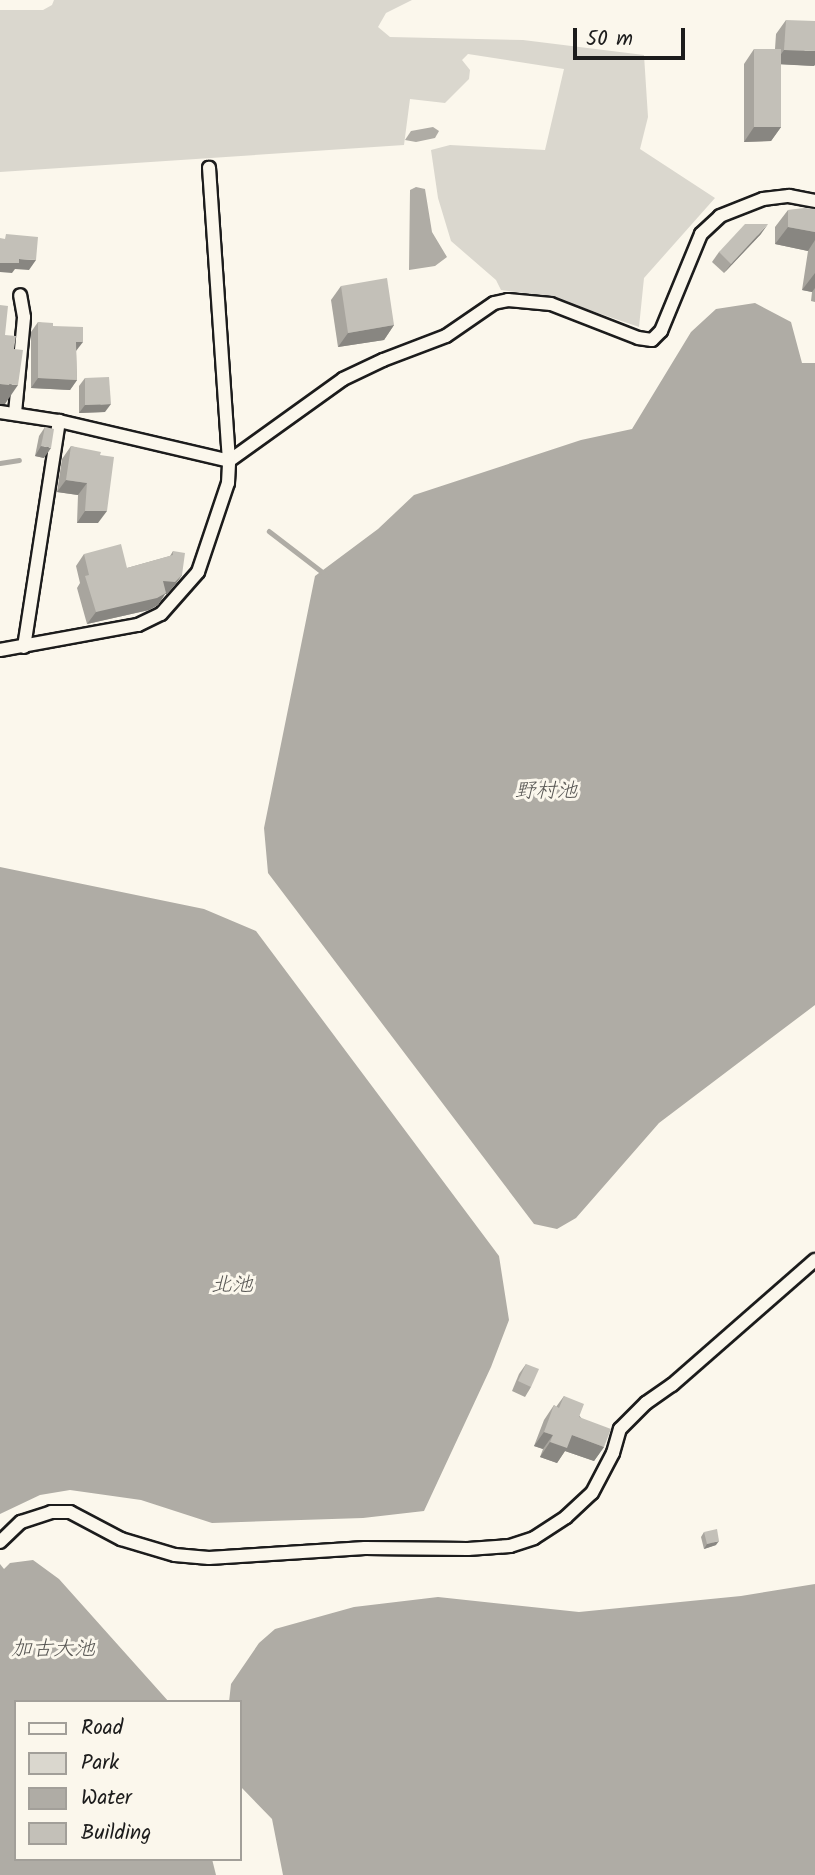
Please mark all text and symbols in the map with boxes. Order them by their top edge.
scale bar [577,14,689,58]
text: 50 m [586,23,633,56]
water label: 野村池 [515,779,577,805]
water label: 北池 [211,1273,253,1299]
water label: 加古大池 [11,1637,95,1663]
legend [14,1700,242,1861]
text: Road [81,1712,123,1745]
text: Park [81,1747,119,1780]
text: Water [81,1782,132,1815]
text: Building [81,1817,151,1850]

